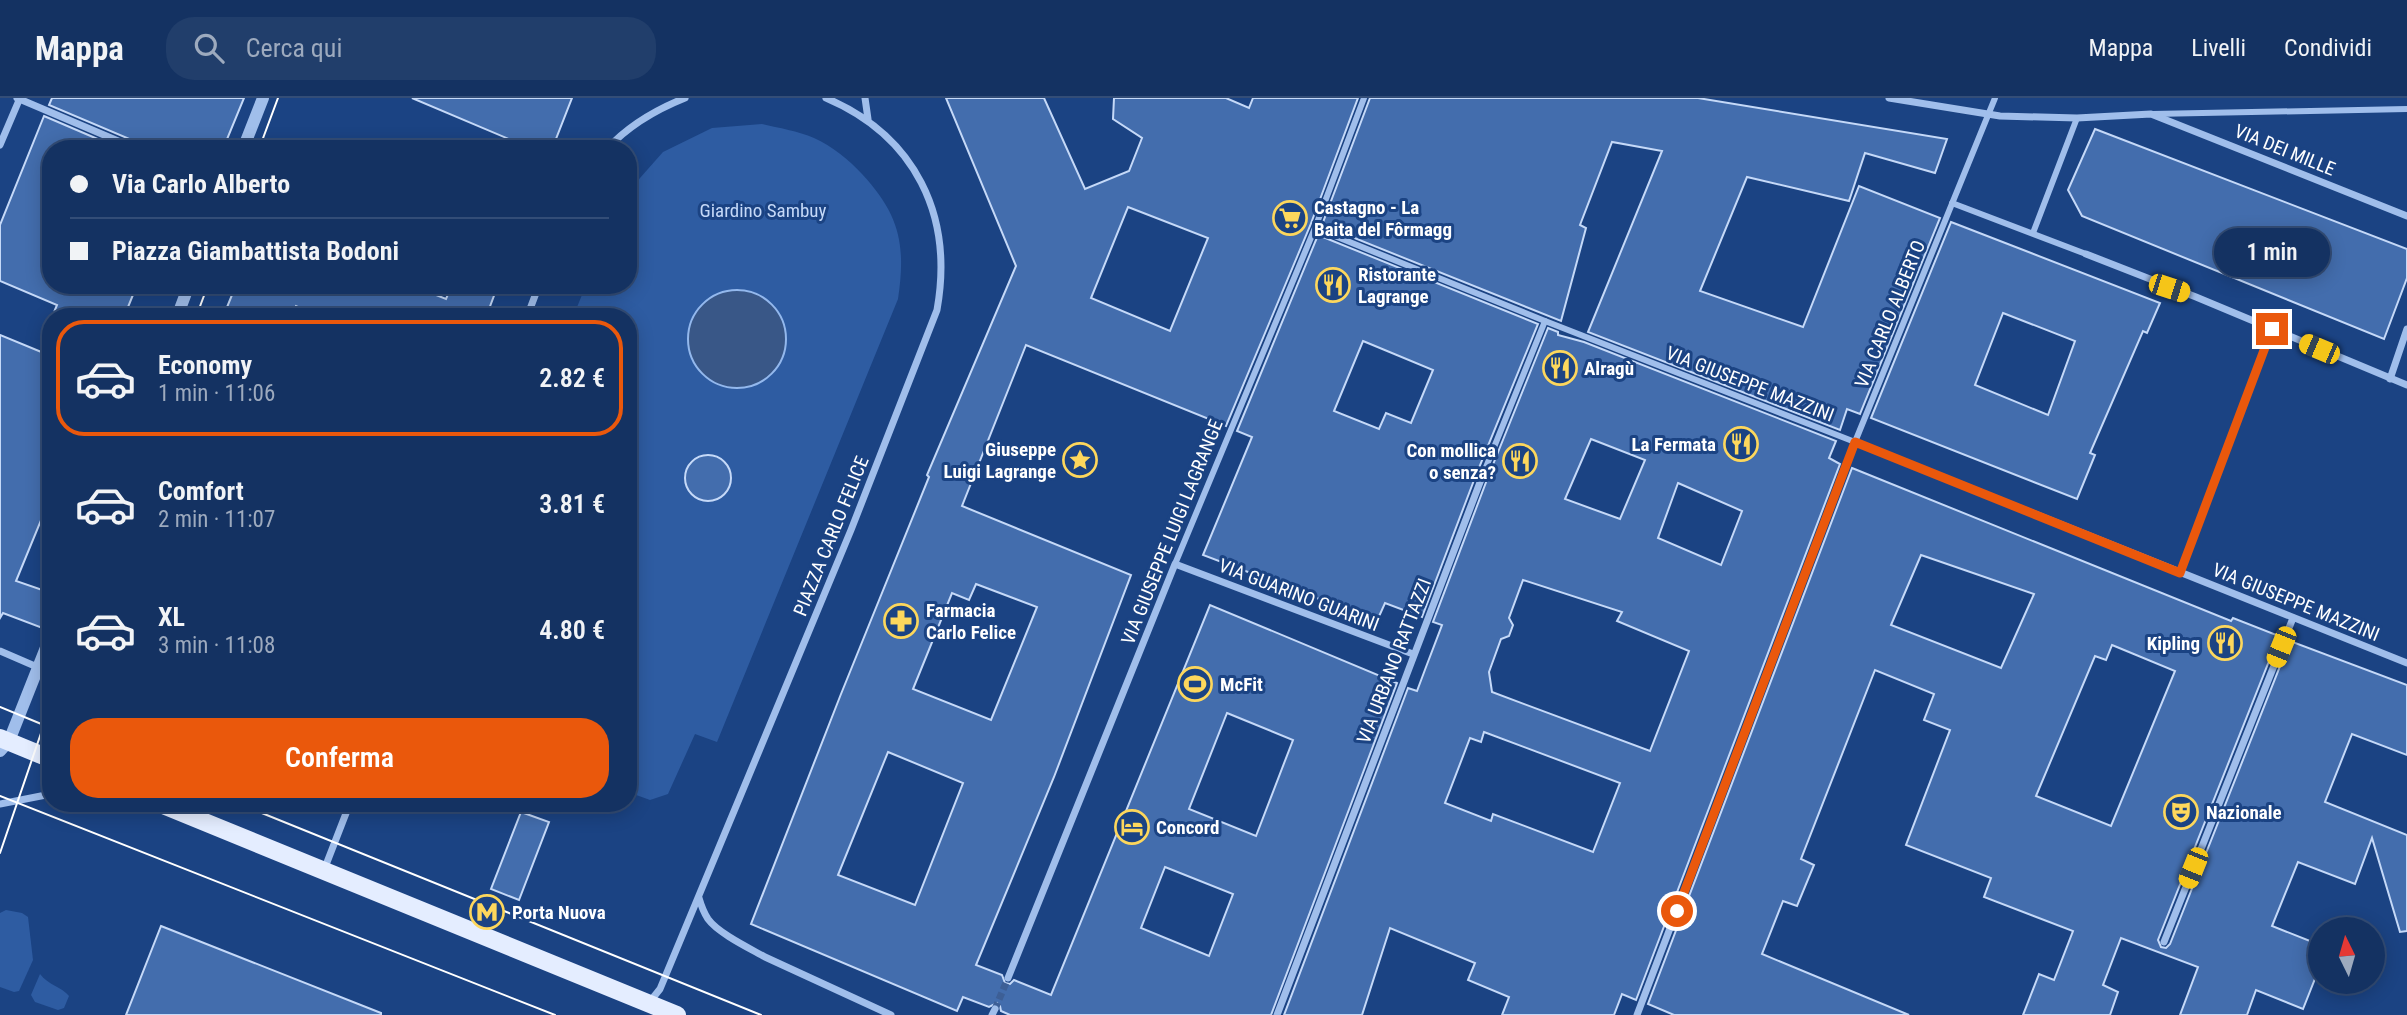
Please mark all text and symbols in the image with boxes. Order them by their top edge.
search box [166,17,656,80]
text: Mappa [35,29,124,68]
icon: search [190,29,228,67]
text: Cerca qui [246,33,342,63]
text: Mappa [2089,34,2153,62]
text: Livelli [2191,34,2246,62]
text: Condividi [2284,34,2372,62]
street label: VIA DEI MILLE [2231,119,2339,181]
text: Via Carlo Alberto [112,169,290,199]
place label: Castagno - La Baita del Fôrmagg [1314,196,1452,241]
park label: Giardino Sambuy [700,199,827,222]
supermarket icon: Castagno - La Baita del Fôrmagg [1271,199,1309,237]
callout: 1 min [2214,228,2330,276]
text: Piazza Giambattista Bodoni [112,236,399,266]
street label: VIA CARLO ALBERTO [1850,237,1930,391]
text: 1 min [2247,239,2297,266]
place label: Ristorante Lagrange [1358,263,1436,308]
restaurant icon: Ristorante Lagrange [1314,266,1352,304]
car [2146,272,2193,304]
route end [2256,313,2288,345]
car [2296,331,2343,367]
street label: VIA GIUSEPPE MAZZINI [1663,341,1837,427]
icon: car [74,347,137,410]
restaurant icon: Alragù [1541,349,1579,387]
text: Economy [158,350,252,380]
place label: Alragù [1584,357,1634,380]
text: 2.82 € [539,363,605,393]
text: 1 min · 11:06 [158,380,275,407]
street label: VIA GIUSEPPE LUIGI LAGRANGE [1116,416,1228,648]
restaurant icon: La Fermata [1722,425,1760,463]
place label: La Fermata [1632,433,1716,456]
place label: Giuseppe Luigi Lagrange [944,438,1056,483]
place label: Con mollica o senza? [1406,439,1496,484]
place icon: Giuseppe Luigi Lagrange [1061,441,1099,479]
restaurant icon: Con mollica o senza? [1501,442,1539,480]
street label: PIAZZA CARLO FELICE [788,453,874,619]
icon: car [74,473,137,536]
text: Comfort [158,476,244,506]
text: 3.81 € [539,489,605,519]
text: 2 min · 11:07 [158,506,275,533]
street label: VIA GUARINO GUARINI [1216,554,1382,636]
street label: VIA GIUSEPPE MAZZINI [2209,558,2383,646]
street label: VIA URBANO RATTAZZI [1352,575,1436,747]
icon: car [74,599,137,662]
place label: Farmacia Carlo Felice [926,599,1016,644]
text: XL [158,602,185,632]
pharmacy icon: Farmacia Carlo Felice [882,602,920,640]
text: 4.80 € [539,615,605,645]
restaurant icon: Kipling [2206,624,2244,662]
car [2264,624,2299,670]
text: 3 min · 11:08 [158,632,275,659]
place label: Kipling [2147,632,2200,655]
sports icon: McFit [1176,665,1214,703]
place label: McFit [1220,673,1263,696]
button: Conferma [70,718,609,798]
theatre icon: Nazionale [2162,793,2200,831]
place label: Nazionale [2206,801,2282,824]
hotel icon: Concord [1113,808,1151,846]
place label: Concord [1156,816,1219,839]
car [2176,845,2211,891]
metro station icon: Porta Nuova [468,893,506,931]
route start [1661,895,1693,927]
place label: Porta Nuova [512,901,606,924]
north arrow [2308,917,2385,994]
map controls [2308,917,2385,994]

